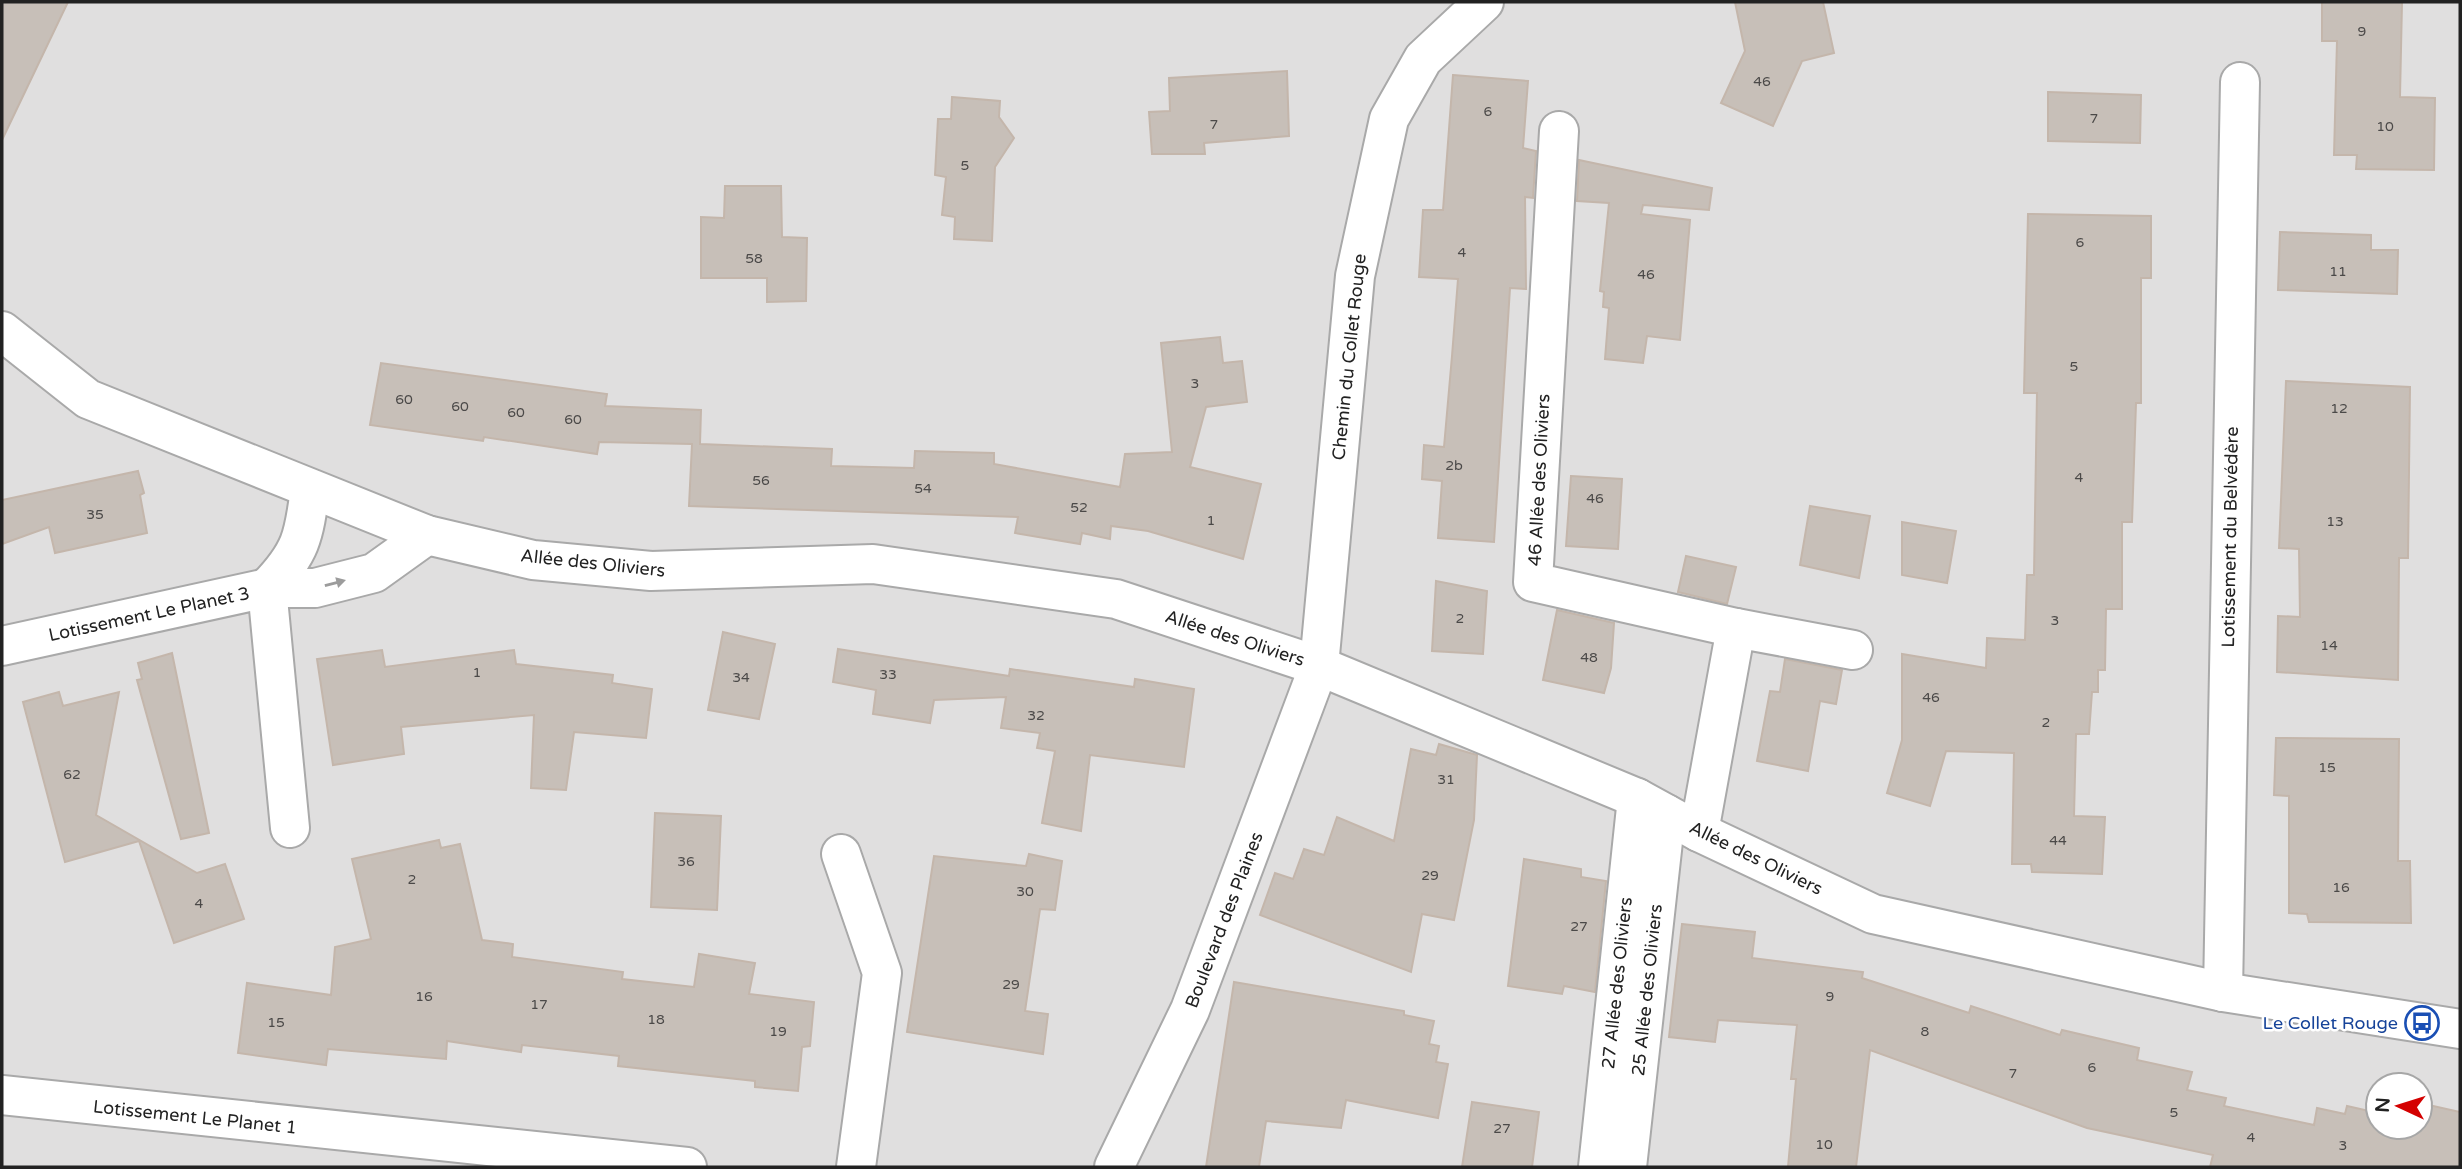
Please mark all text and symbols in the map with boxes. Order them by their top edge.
house number: 9 [2358,23,2366,40]
house number: 46 [1753,73,1771,90]
house number: 6 [1484,103,1493,120]
house number: 7 [2090,110,2098,127]
house number: 7 [1210,116,1218,133]
house number: 10 [2376,118,2394,135]
house number: 5 [961,157,969,174]
house number: 6 [2076,234,2085,251]
house number: 4 [1458,244,1467,261]
house number: 58 [745,250,763,267]
street label: Chemin du Collet Rouge [1327,253,1371,461]
house number: 11 [2329,263,2347,280]
house number: 46 [1637,266,1655,283]
house number: 5 [2070,358,2078,375]
house number: 3 [1191,375,1199,392]
house number: 60 [395,391,413,408]
street label: 46 Allée des Oliviers [1523,393,1555,567]
house number: 60 [451,398,469,415]
house number: 12 [2330,400,2348,417]
house number: 60 [507,404,525,421]
house number: 60 [564,411,582,428]
street label: Lotissement du Belvédère [2217,426,2243,648]
house number: 2b [1445,457,1463,474]
house number: 4 [2075,469,2084,486]
house number: 56 [752,472,770,489]
house number: 54 [914,480,932,497]
house number: 46 [1586,490,1604,507]
house number: 52 [1070,499,1088,516]
house number: 35 [86,506,104,523]
house number: 1 [1207,512,1215,529]
house number: 13 [2326,513,2344,530]
street label: Allée des Oliviers [520,544,666,582]
one-way arrow [324,577,346,588]
street label: Lotissement Le Planet 3 [46,582,252,646]
street label: Allée des Oliviers [1162,605,1308,671]
house number: 2 [1456,610,1464,627]
house number: 3 [2051,612,2059,629]
house number: 14 [2320,637,2338,654]
house number: 48 [1580,649,1598,666]
house number: 1 [473,664,481,681]
house number: 33 [879,666,897,683]
house number: 34 [732,669,750,686]
house number: 46 [1922,689,1940,706]
house number: 32 [1027,707,1045,724]
house number: 2 [2042,714,2050,731]
house number: 15 [2318,759,2336,776]
house number: 62 [63,766,81,783]
house number: 31 [1437,771,1455,788]
street label: Allée des Oliviers [1686,816,1826,900]
street label: Boulevard des Plaines [1180,829,1268,1011]
house number: 44 [2049,832,2067,849]
house number: 36 [677,853,695,870]
house number: 29 [1421,867,1439,884]
house number: 2 [408,871,416,888]
house number: 16 [2332,879,2350,896]
house number: 30 [1016,883,1034,900]
house number: 4 [195,895,204,912]
street label: 27 Allée des Oliviers [1597,896,1637,1070]
street label: 25 Allée des Oliviers [1627,903,1667,1077]
house number: 27 [1570,918,1588,935]
house number: 29 [1002,976,1020,993]
house number: 16 [415,988,433,1005]
house number: 9 [1826,988,1834,1005]
house number: 17 [530,996,548,1013]
bus stop icon: Le Collet Rouge [2403,1004,2441,1042]
house number: 18 [647,1011,665,1028]
place label: Le Collet Rouge [2263,1012,2398,1034]
house number: 15 [267,1014,285,1031]
house number: 19 [769,1023,787,1040]
house number: 8 [1921,1023,1930,1040]
house number: 6 [2088,1059,2097,1076]
house number: 7 [2009,1065,2017,1082]
north arrow [2364,1071,2434,1141]
street label: Lotissement Le Planet 1 [92,1095,298,1139]
text: N [2372,1097,2395,1113]
house number: 5 [2170,1104,2178,1121]
house number: 27 [1493,1120,1511,1137]
house number: 4 [2247,1129,2256,1146]
house number: 10 [1815,1136,1833,1153]
house number: 3 [2339,1137,2347,1154]

